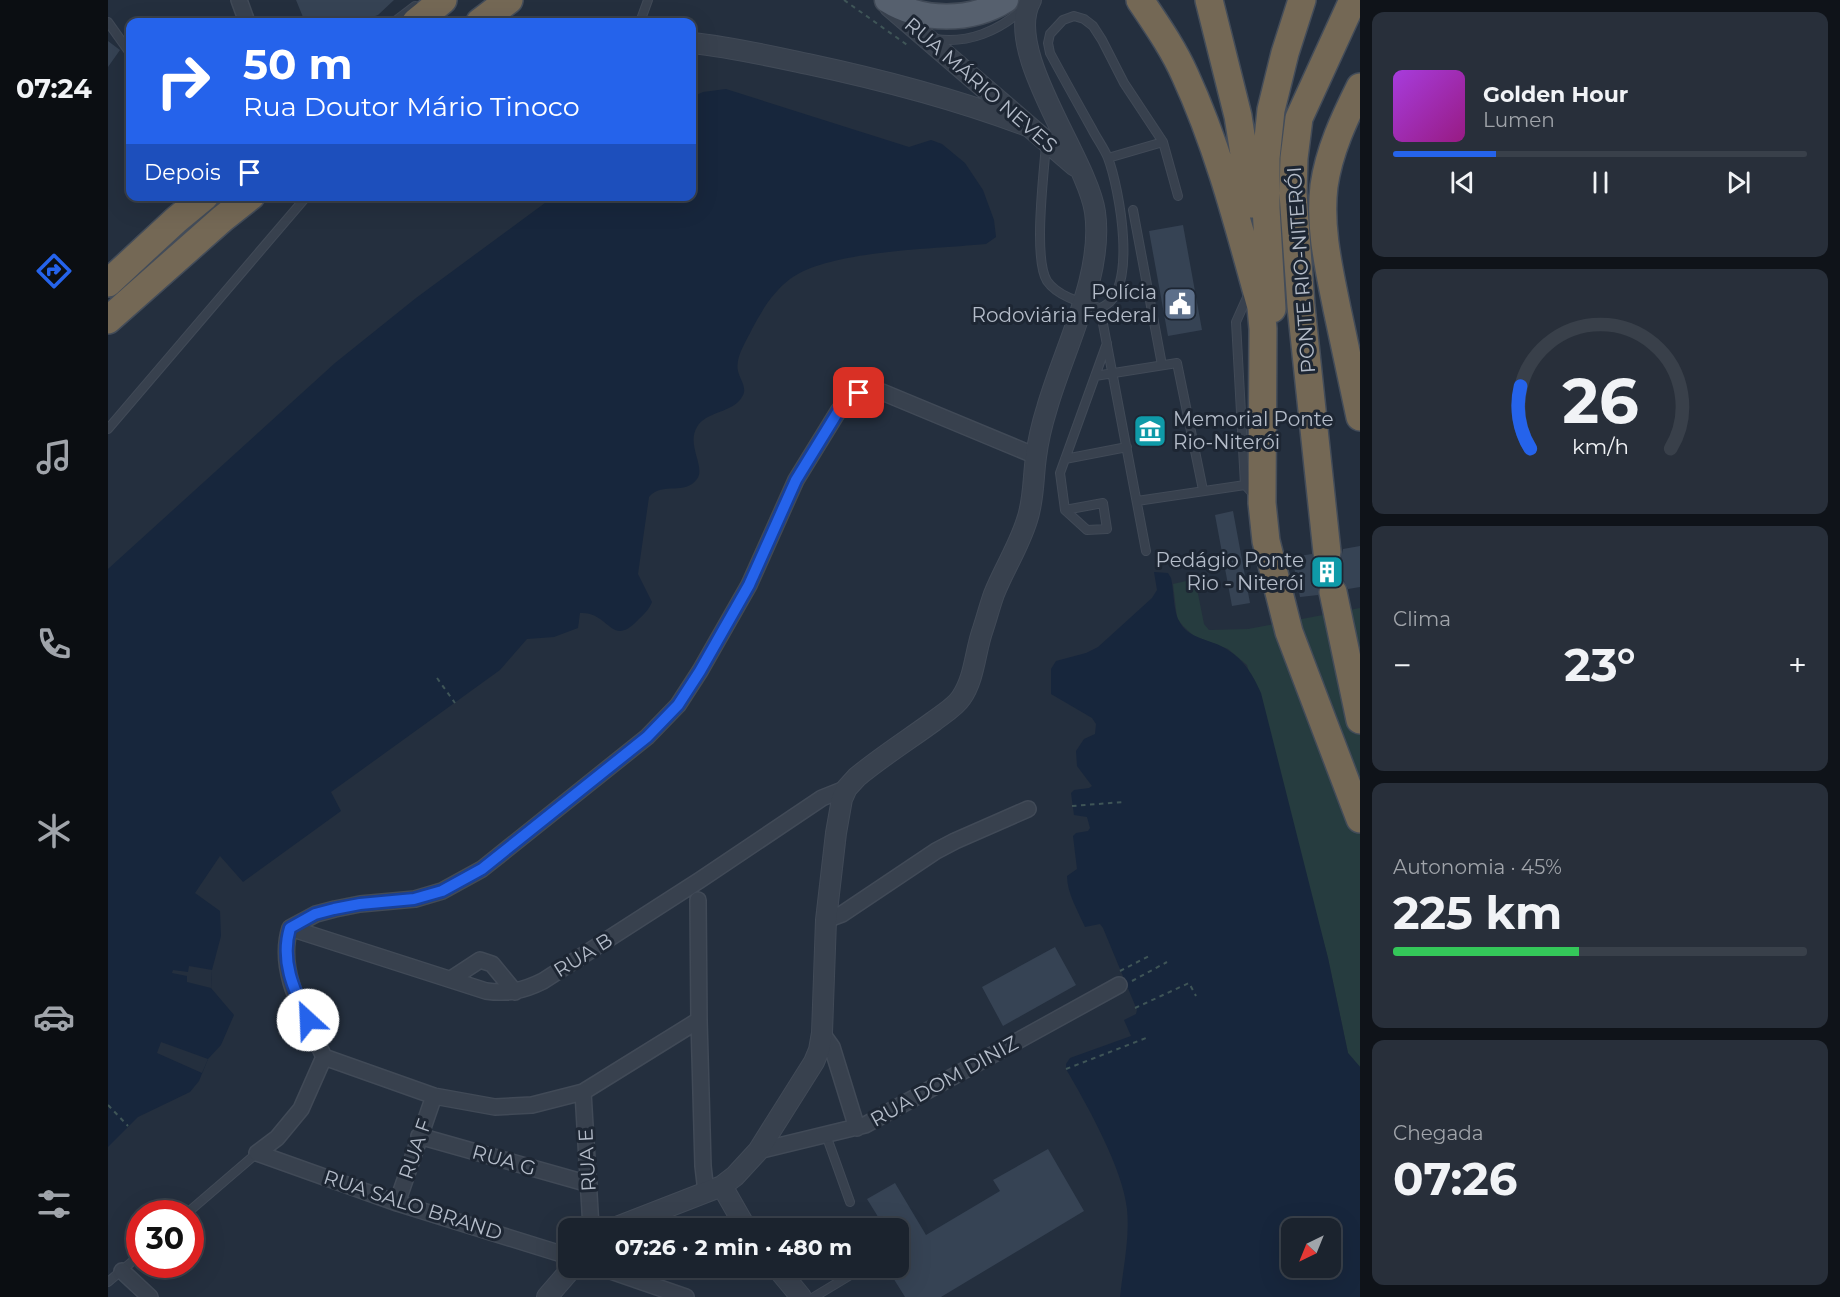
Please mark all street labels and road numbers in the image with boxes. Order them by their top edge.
street label: RUA MÁRIO NEVES [900,12,1062,158]
street label: PONTE RIO-NITERÓI [1282,166,1320,374]
street label: RUA B [549,928,617,982]
street label: RUA DOM DINIZ [866,1030,1022,1132]
street label: RUA F [394,1116,436,1182]
street label: RUA E [573,1128,601,1192]
street label: RUA G [469,1140,539,1180]
street label: RUA SALO BRAND [321,1165,505,1245]

